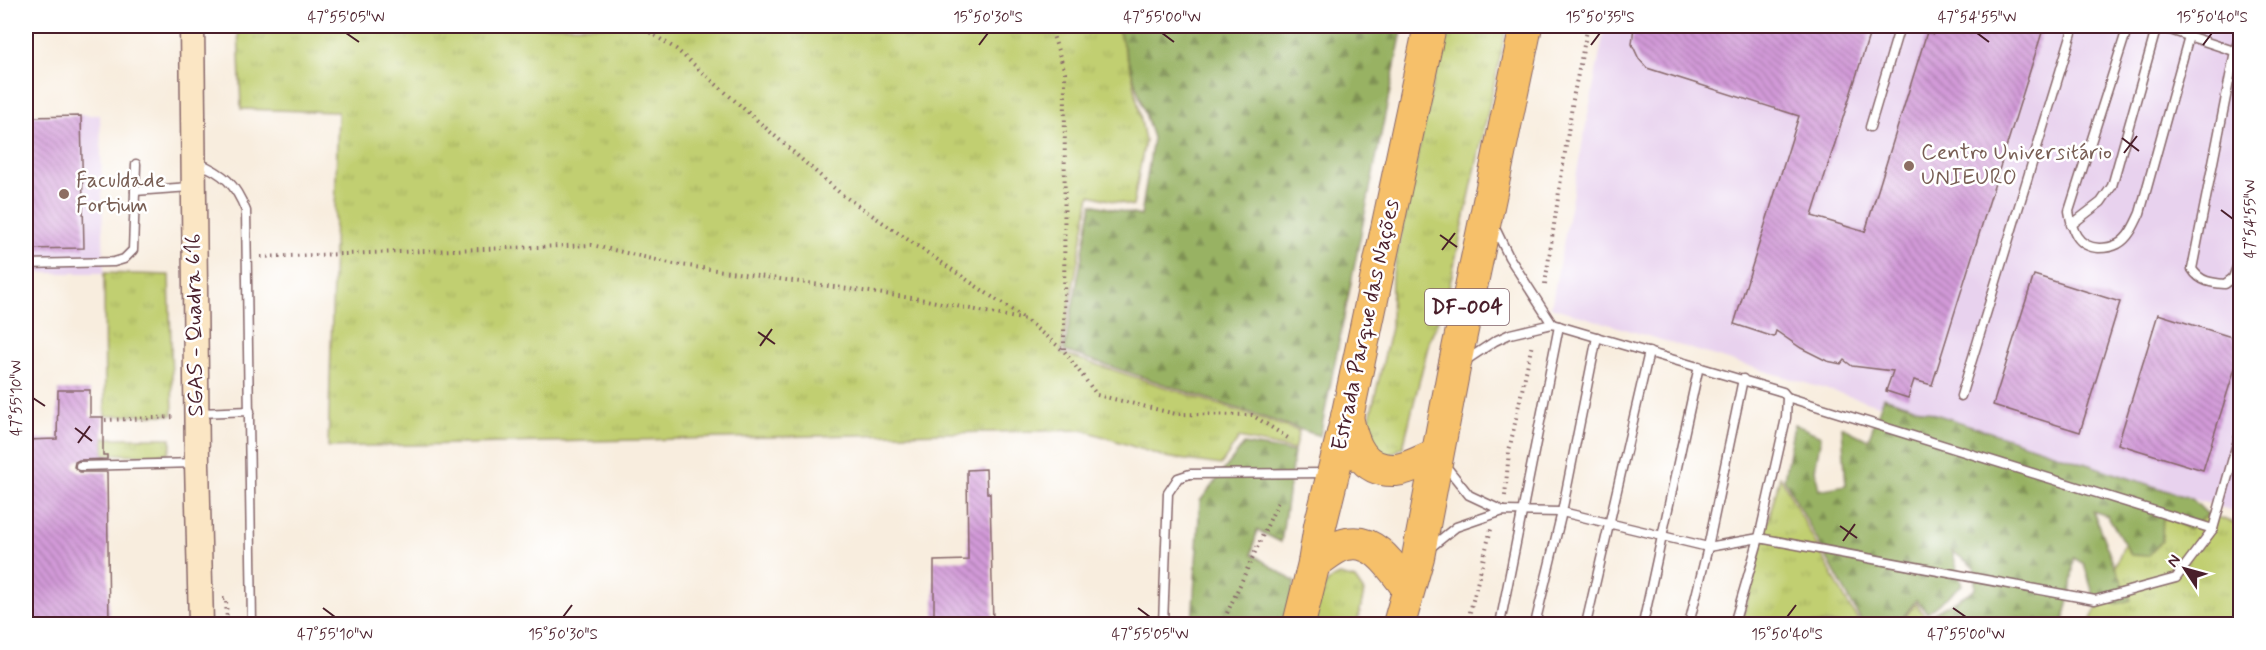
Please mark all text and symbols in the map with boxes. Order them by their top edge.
text: 47°55'05"W [308,8,384,28]
text: 15°50'30"S [953,8,1023,28]
text: 47°55'00"W [1123,8,1201,28]
text: 15°50'35"S [1565,8,1635,28]
text: 47°54'55"W [1938,8,2016,28]
text: 15°50'40"S [2176,8,2248,28]
place label: Centro Universitário UNIEURO [1921,139,2112,192]
marker: Centro Universitário UNIEURO [1902,159,1916,173]
place label: Faculdade Fortium [76,167,166,220]
text: 47°54'55"W [2241,180,2261,258]
marker: Faculdade Fortium [57,187,71,201]
street label: Estrada Parque das Nações [1326,197,1406,453]
street label: SGAS - Quadra 616 [179,233,211,417]
road number: DF-004 [1425,289,1509,325]
text: 47°55'10"W [7,360,27,436]
north arrow [2155,539,2215,599]
text: N [2162,551,2186,572]
text: 47°55'10"W [297,625,373,645]
text: 15°50'30"S [528,625,598,645]
text: 47°55'05"W [1112,625,1188,645]
text: 15°50'40"S [1751,625,1823,645]
text: 47°55'00"W [1927,625,2005,645]

